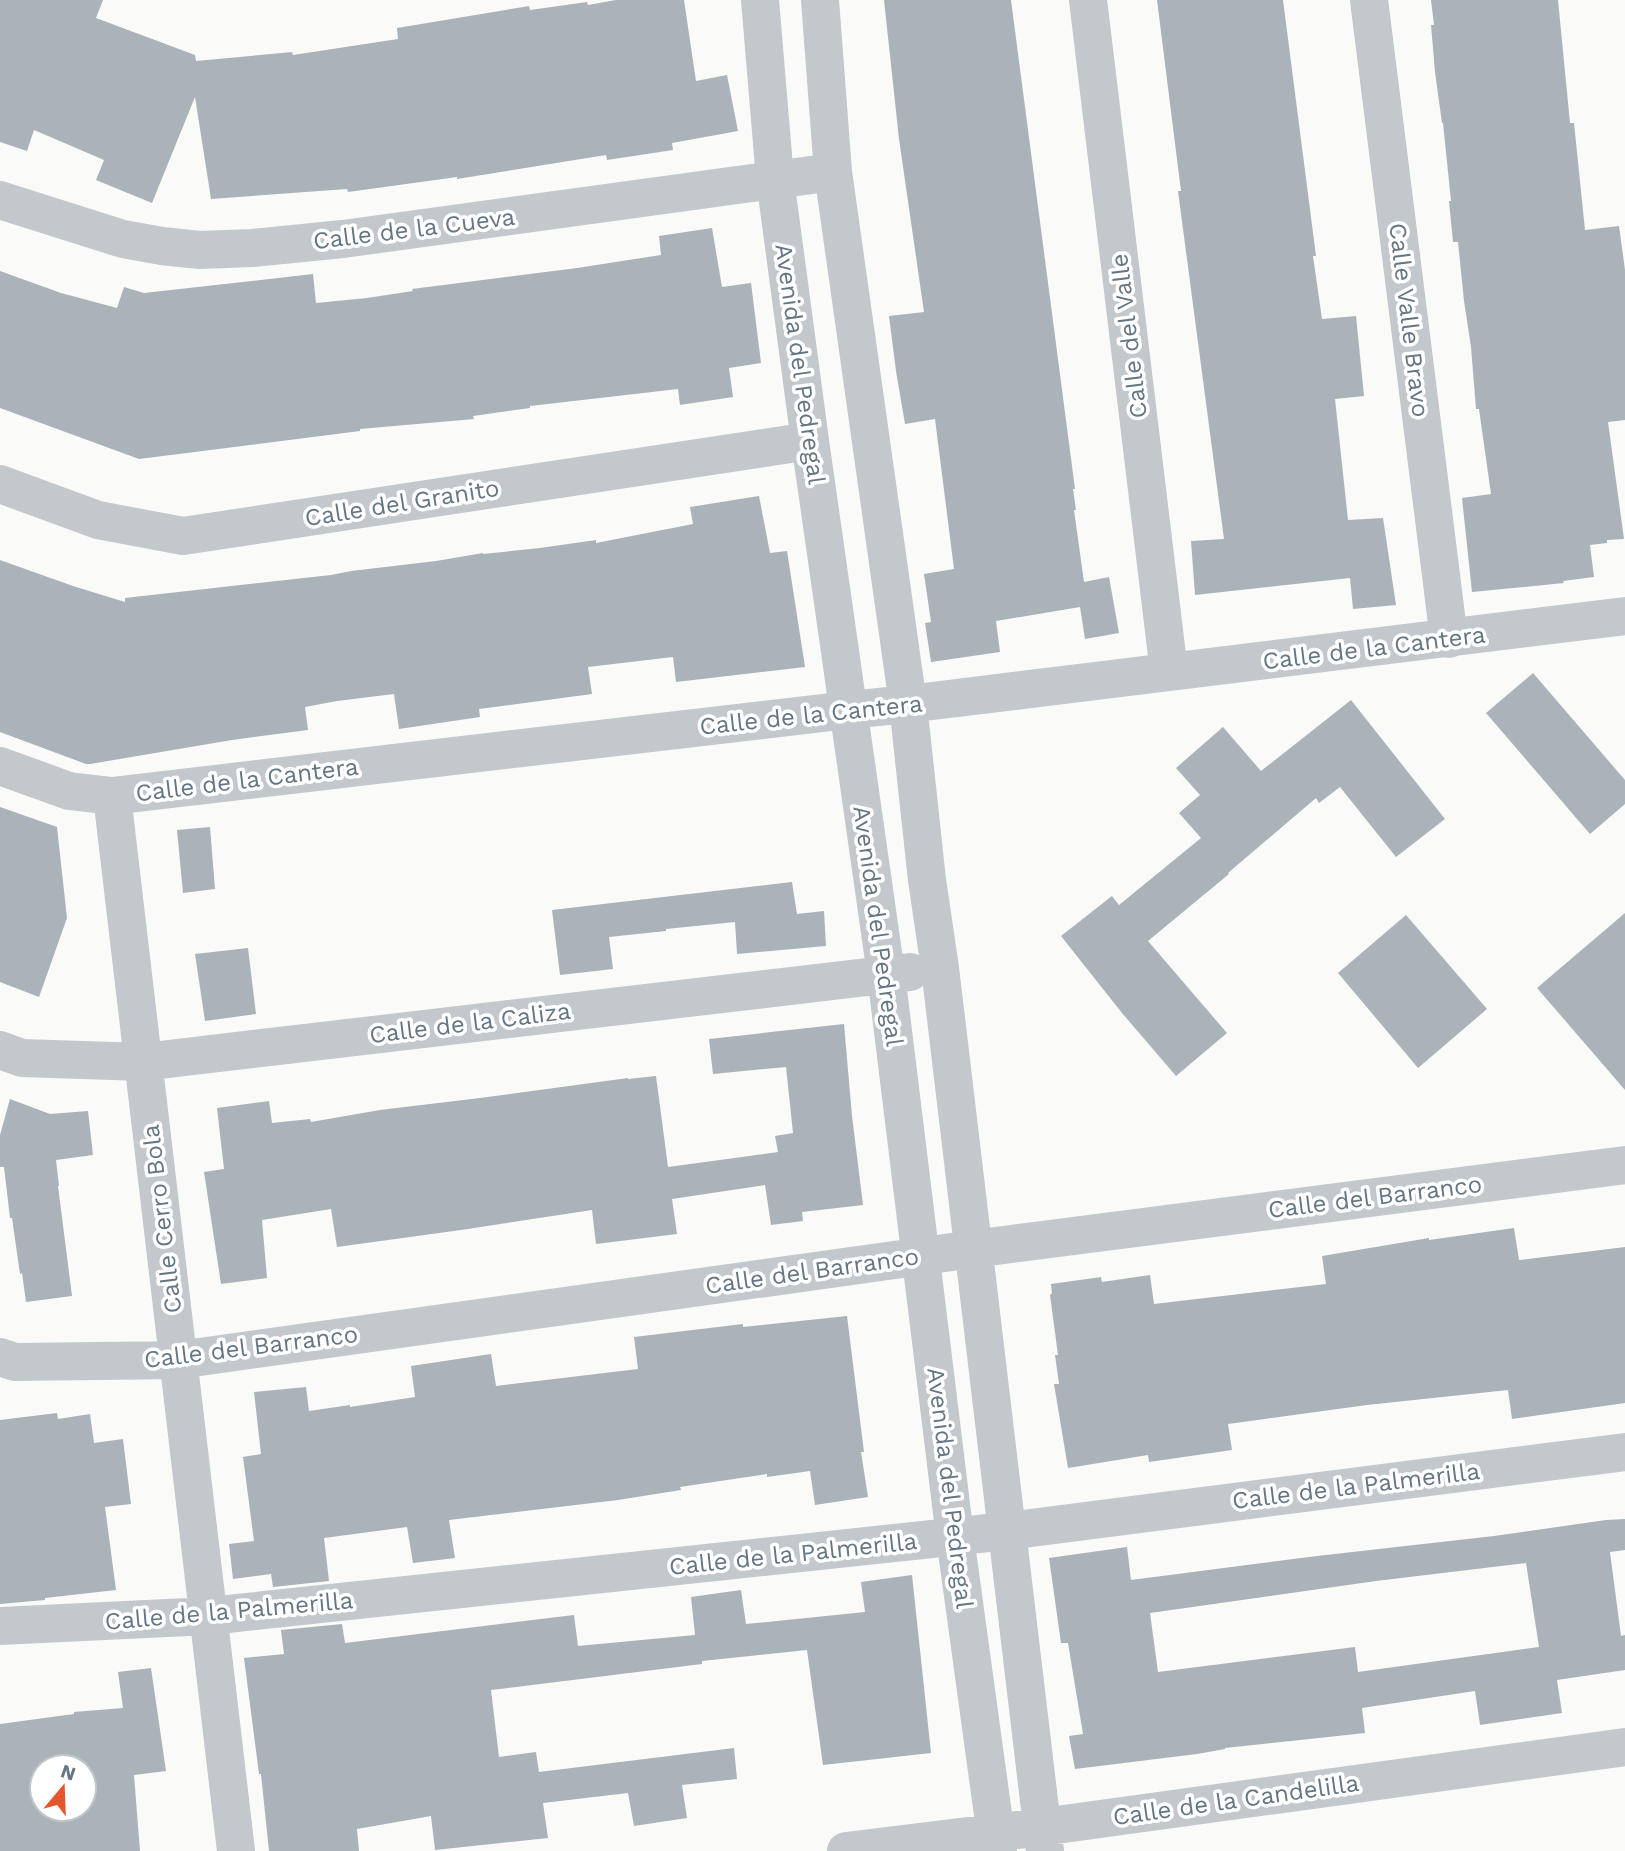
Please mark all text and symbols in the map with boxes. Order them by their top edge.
street label: Calle de la Cueva [312,203,516,255]
street label: Calle Valle Bravo [1383,221,1435,419]
street label: Avenida del Pedregal [769,242,831,487]
street label: Calle del Valle [1105,252,1153,420]
street label: Calle del Granito [303,474,501,532]
street label: Calle de la Cantera [1261,620,1487,676]
street label: Calle de la Cantera [698,689,924,741]
street label: Calle de la Cantera [134,752,360,808]
street label: Avenida del Pedregal [847,804,909,1049]
street label: Calle de la Caliza [368,997,572,1049]
street label: Calle Cerro Bola [137,1123,187,1315]
street label: Calle del Barranco [1267,1170,1483,1224]
street label: Calle del Barranco [704,1242,920,1300]
street label: Calle del Barranco [143,1320,359,1374]
street label: Avenida del Pedregal [921,1366,979,1611]
street label: Calle de la Palmerilla [1231,1457,1481,1515]
street label: Calle de la Palmerilla [668,1527,918,1581]
street label: Calle de la Palmerilla [104,1586,354,1636]
north arrow [28,1753,98,1823]
text: N [58,1759,79,1786]
street label: Calle de la Candelilla [1111,1769,1361,1831]

